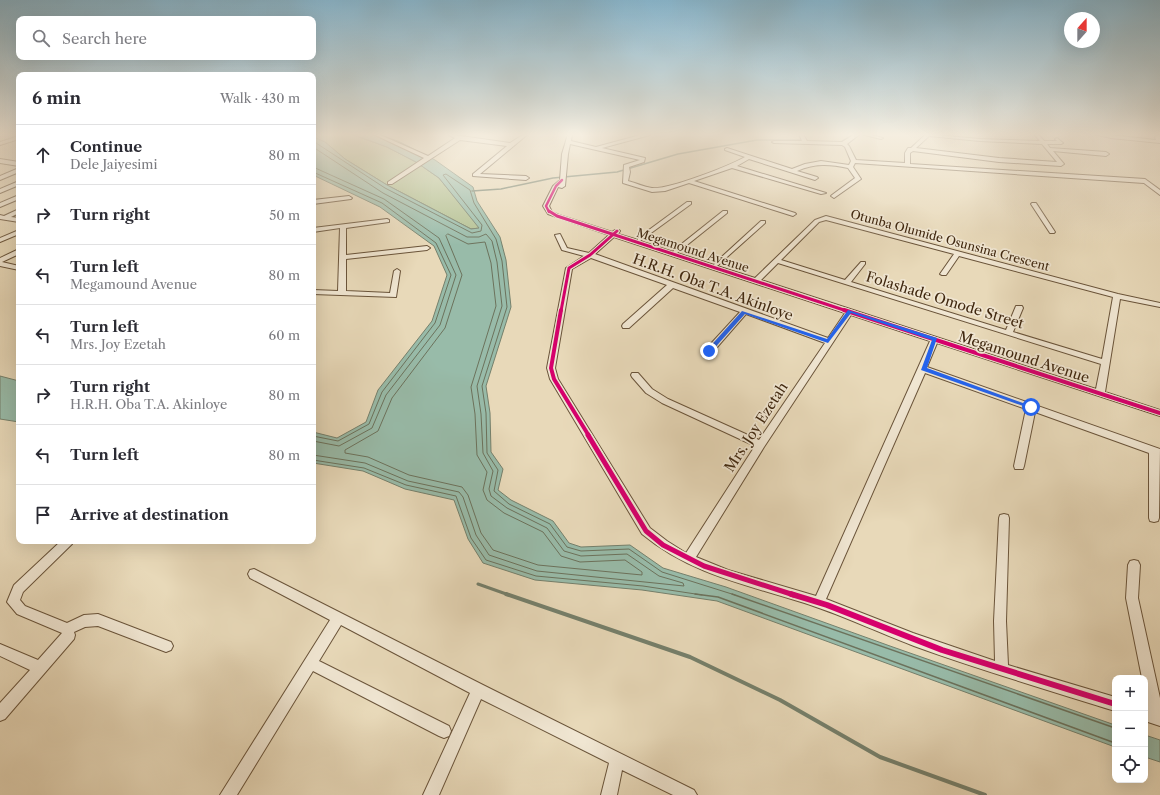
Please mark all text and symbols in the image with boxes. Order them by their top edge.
north arrow [1064,12,1100,48]
search box [16,16,316,60]
icon: search [30,27,52,49]
text: Search here [62,29,147,48]
text: 6 min [32,88,81,108]
text: Walk · 430 m [220,90,300,106]
text: Continue [70,137,142,156]
icon: ahead [32,144,54,166]
text: 80 m [268,147,300,163]
text: Dele Jaiyesimi [70,156,157,172]
icon: right [32,204,54,226]
text: Turn right [70,205,150,224]
street label: Otunba Olumide Osunsina Crescent [849,206,1052,274]
text: 50 m [269,207,300,223]
street label: Megamound Avenue [635,225,751,275]
street label: H.R.H. Oba T.A. Akinloye [630,250,796,324]
text: Turn left [70,257,139,276]
icon: left [32,264,54,286]
text: 80 m [268,267,300,283]
street label: Folashade Omode Street [864,267,1026,333]
text: Megamound Avenue [70,276,197,292]
text: Turn left [70,317,139,336]
icon: left [32,324,54,346]
text: 60 m [269,327,300,343]
street label: Megamound Avenue [956,327,1092,387]
text: Mrs. Joy Ezetah [70,336,166,352]
route end [700,342,718,360]
text: Turn right [70,377,150,396]
street label: Mrs. Joy Ezetah [720,379,792,475]
icon: right [32,384,54,406]
text: 80 m [268,387,300,403]
text: H.R.H. Oba T.A. Akinloye [70,396,227,412]
route start [1022,398,1040,416]
icon: left [32,444,54,466]
text: Turn left [70,445,139,464]
text: 80 m [268,447,300,463]
icon: arrive [32,504,54,526]
text: Arrive at destination [70,505,229,524]
map controls [1112,675,1148,783]
button: + [1112,675,1148,711]
button: − [1112,711,1148,747]
button: locate [1112,747,1148,783]

